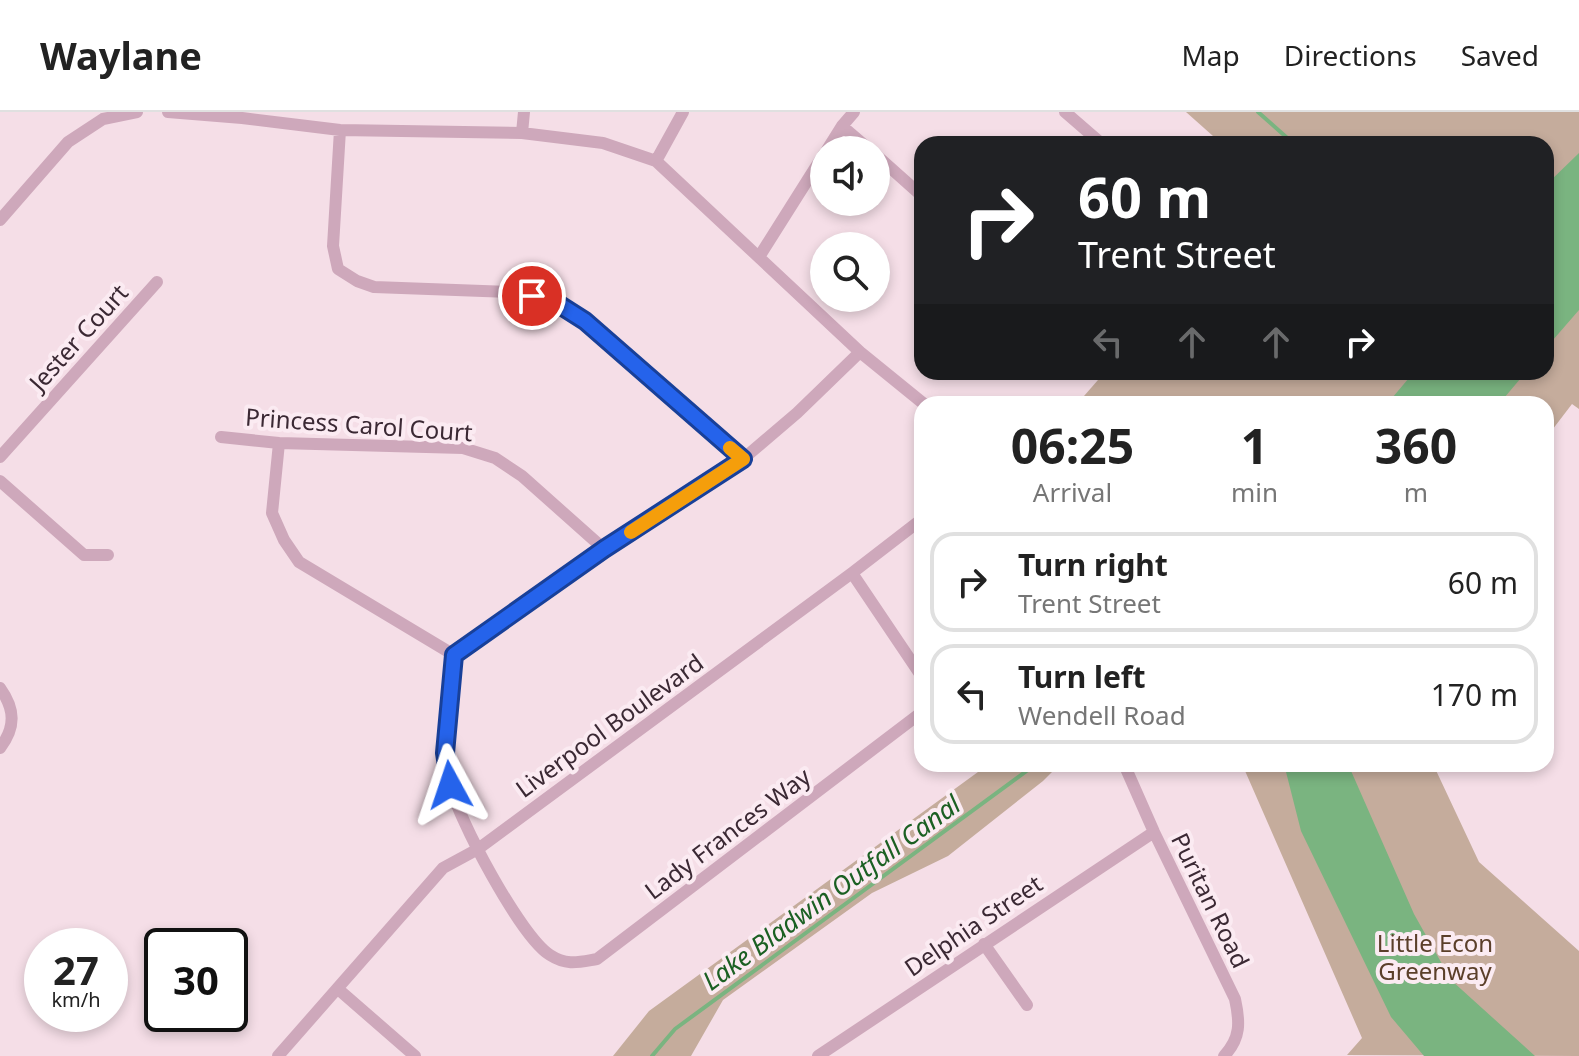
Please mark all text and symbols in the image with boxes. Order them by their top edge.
text: Waylane [40,29,202,81]
text: Map [1181,36,1240,74]
text: Directions [1284,36,1417,74]
text: Saved [1461,36,1539,74]
map controls [810,136,890,312]
button: sound [810,136,890,216]
text: 60 m [1078,158,1211,234]
icon: right [946,168,1050,272]
text: Trent Street [1078,230,1276,279]
button: search [810,232,890,312]
pin [498,262,566,330]
icon: arrive [510,274,554,318]
street label: Jester Court [20,276,135,399]
icon: left [1086,320,1130,364]
icon: ahead [1170,320,1214,364]
icon: ahead [1254,320,1298,364]
icon: right [1338,320,1382,364]
street label: Princess Carol Court [244,400,474,448]
text: 06:25 [1011,413,1134,478]
text: 1 [1241,413,1268,478]
text: 360 [1375,413,1457,478]
text: Arrival [1033,474,1112,510]
text: min [1231,474,1278,510]
text: m [1404,474,1428,510]
text: Turn right [1018,544,1168,585]
icon: right [950,560,994,604]
text: 60 m [1448,562,1518,603]
text: Trent Street [1018,585,1161,621]
street label: Liverpool Boulevard [508,646,710,804]
text: Turn left [1018,656,1146,697]
icon: left [950,672,994,716]
text: 170 m [1431,674,1518,715]
text: Wendell Road [1018,697,1186,733]
position arrow [408,743,492,827]
street label: Lady Frances Way [637,759,817,906]
water label: Lake Bladwin Outfall Canal [695,785,968,998]
street label: Puritan Road [1164,827,1258,973]
street label: Delphia Street [898,866,1049,983]
park label: Little Econ Greenway [1377,926,1493,987]
speed limit sign: 30 [144,928,248,1032]
text: 27 [53,942,99,997]
text: km/h [51,986,101,1013]

